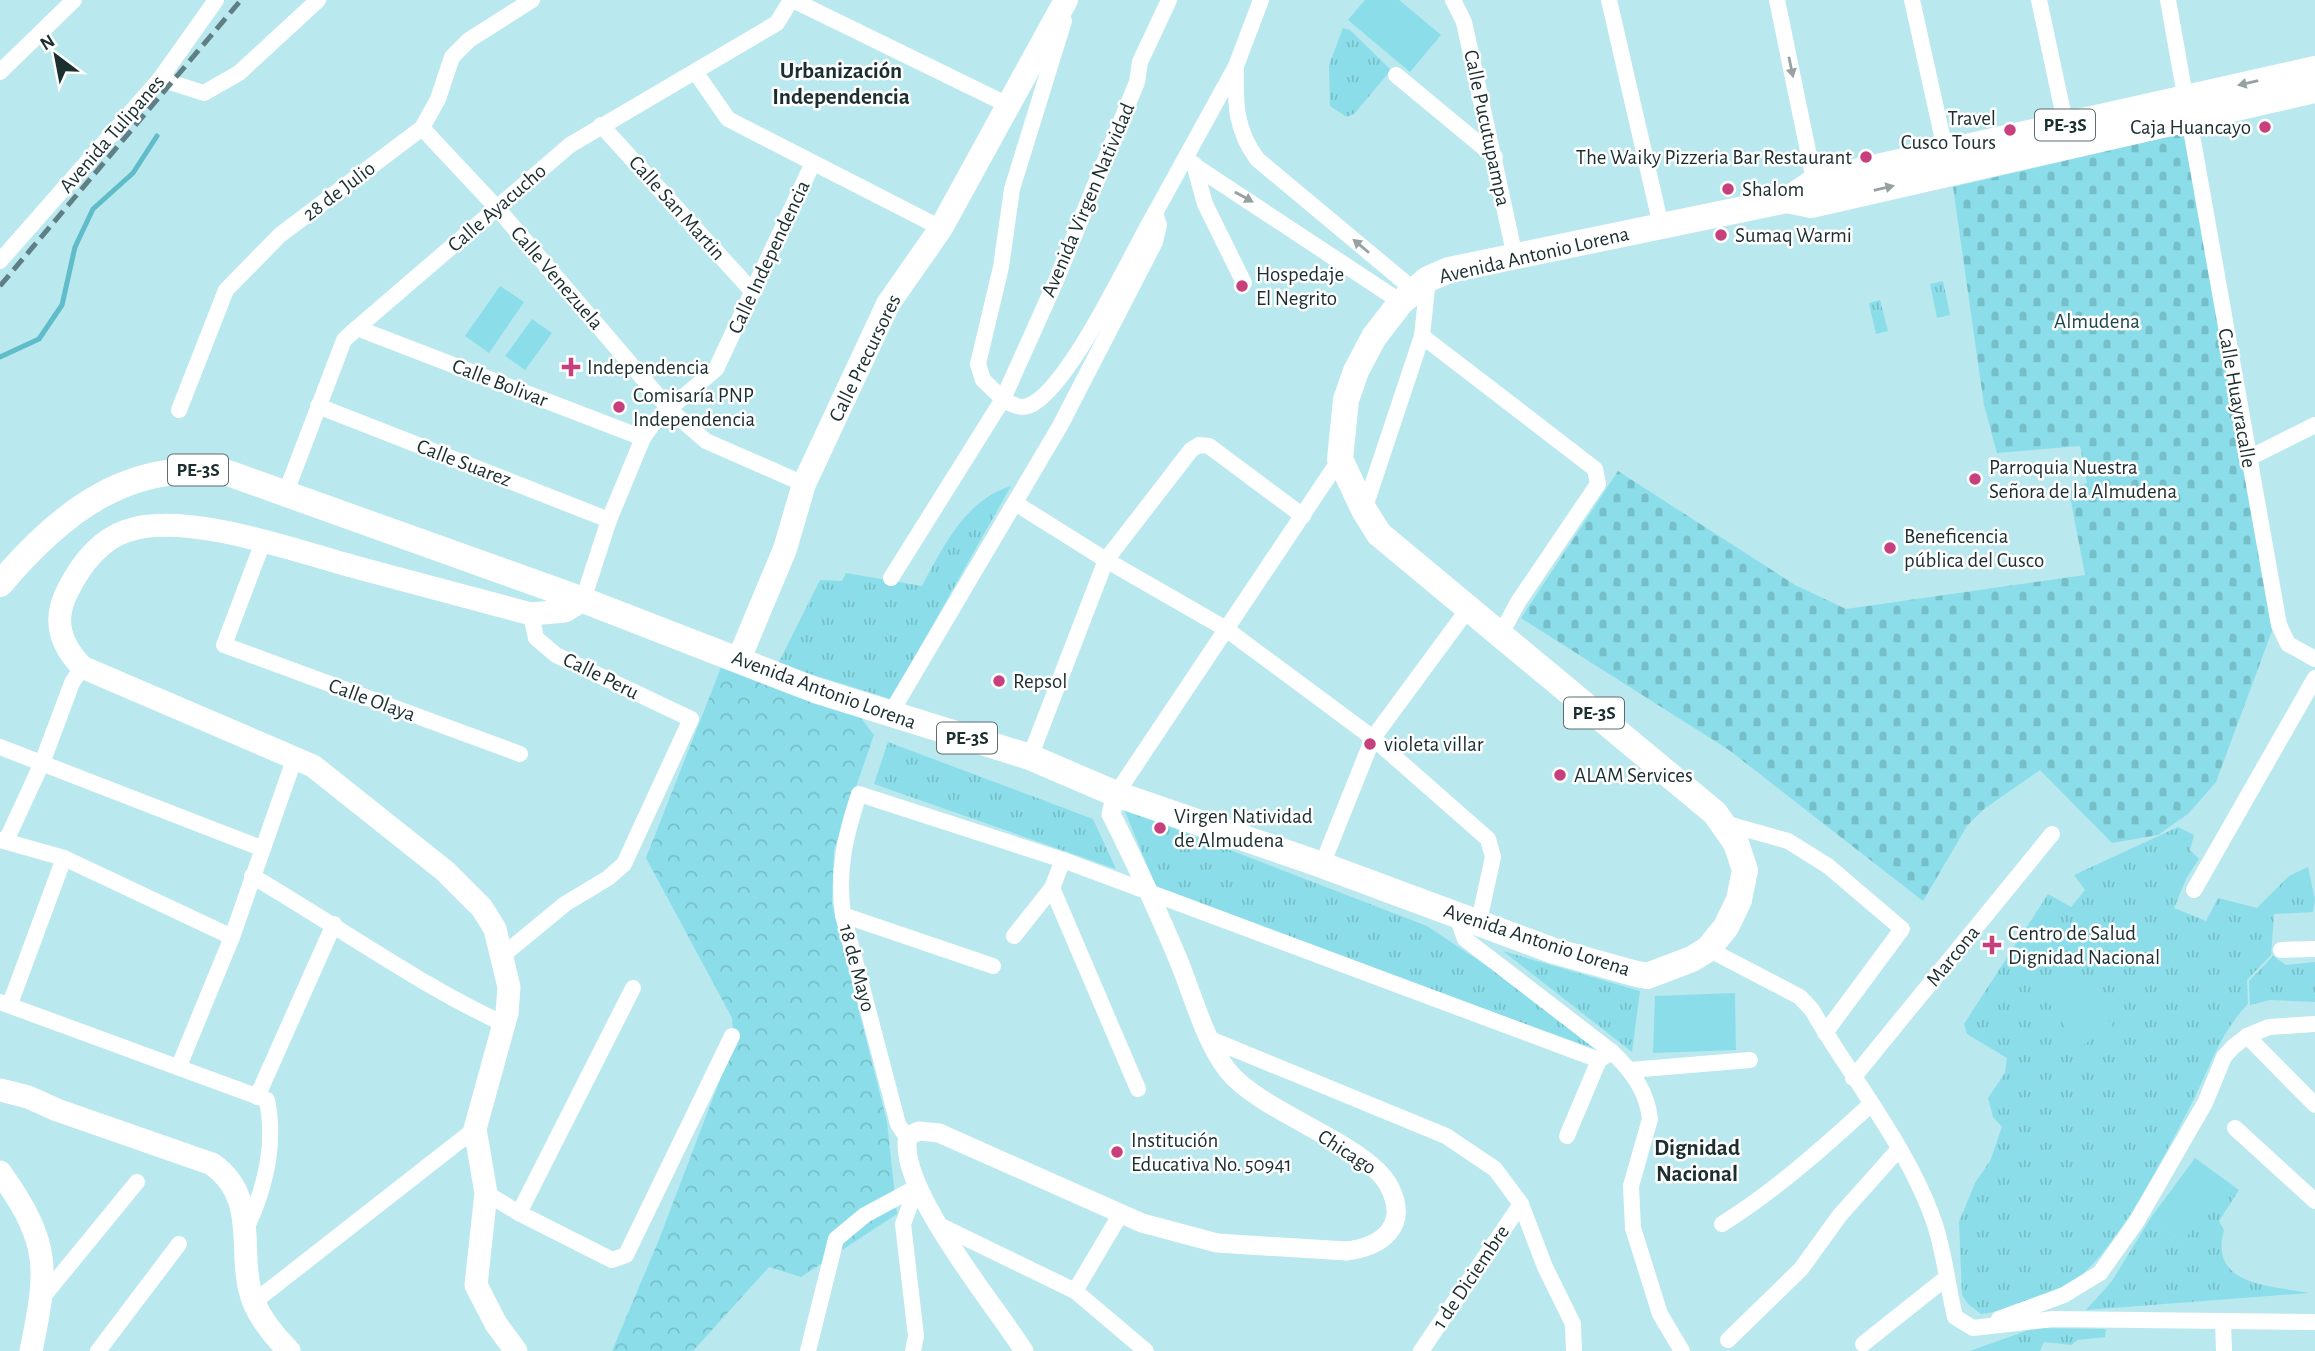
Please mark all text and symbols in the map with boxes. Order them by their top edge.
north arrow [21,21,91,91]
text: N [37,31,58,54]
street label: Calle Pucutupampa [1460,48,1514,208]
one-way arrow [1785,56,1796,78]
district label: Urbanización Independencia [772,60,910,109]
street label: Avenida Tulipanes [55,71,169,197]
one-way arrow [2237,78,2259,89]
street label: Avenida Virgen Natividad [1038,100,1138,300]
place label: Travel Cusco Tours [1901,108,1996,153]
road number: PE-3S [2035,110,2095,140]
place label: Caja Huancayo [2130,117,2251,138]
marker: Caja Huancayo [2257,119,2273,135]
marker: Travel Cusco Tours [2002,122,2018,138]
place label: The Waiky Pizzeria Bar Restaurant [1576,147,1852,168]
marker: The Waiky Pizzeria Bar Restaurant [1858,149,1874,165]
street label: Calle San Martin [625,152,729,264]
street label: 28 de Julio [299,157,379,225]
street label: Calle Ayacucho [444,160,550,256]
street label: Calle Independencia [724,177,814,337]
place label: Shalom [1742,179,1804,200]
marker: Shalom [1720,181,1736,197]
one-way arrow [1873,182,1895,193]
one-way arrow [1234,191,1253,203]
street label: Calle Venezuela [507,222,607,334]
street label: Avenida Antonio Lorena [1437,223,1631,287]
place label: Sumaq Warmi [1735,225,1852,246]
marker: Sumaq Warmi [1713,227,1729,243]
one-way arrow [1353,239,1370,254]
place label: Hospedaje El Negrito [1256,264,1344,309]
marker: Hospedaje El Negrito [1234,278,1250,294]
street label: Calle Precursores [825,291,905,425]
park label: Almudena [2054,311,2140,332]
street label: Calle Huayracalle [2214,327,2260,469]
street label: Calle Bolivar [449,355,551,411]
marker: Independencia [561,357,581,377]
place label: Independencia [587,357,710,378]
place label: Comisaría PNP Independencia [633,385,756,430]
marker: Comisaría PNP Independencia [611,399,627,415]
street label: Calle Suarez [414,435,514,491]
road number: PE-3S [168,454,228,485]
place label: Parroquia Nuestra Señora de la Almudena [1989,457,2177,502]
marker: Parroquia Nuestra Señora de la Almudena [1967,471,1983,487]
place label: Beneficencia pública del Cusco [1904,526,2044,571]
marker: Beneficencia pública del Cusco [1882,540,1898,556]
street label: Avenida Antonio Lorena [729,647,919,733]
street label: Calle Peru [560,649,642,703]
place label: Repsol [1013,671,1068,692]
marker: Repsol [991,673,1007,689]
street label: Calle Olaya [326,675,418,725]
road number: PE-3S [1564,698,1624,728]
road number: PE-3S [937,722,997,754]
place label: violeta villar [1384,734,1484,755]
marker: violeta villar [1362,736,1378,752]
place label: ALAM Services [1574,765,1693,786]
marker: ALAM Services [1552,767,1568,783]
place label: Virgen Natividad de Almudena [1174,806,1313,851]
marker: Virgen Natividad de Almudena [1152,820,1168,836]
street label: Avenida Antonio Lorena [1441,900,1633,980]
street label: Marcona [1922,921,1984,990]
street label: 18 de Mayo [835,922,879,1014]
place label: Centro de Salud Dignidad Nacional [2008,923,2160,968]
marker: Centro de Salud Dignidad Nacional [1982,935,2002,955]
street label: Chicago [1314,1125,1380,1179]
place label: Institución Educativa No. 50941 [1131,1130,1292,1175]
district label: Dignidad Nacional [1654,1137,1740,1186]
marker: Institución Educativa No. 50941 [1109,1144,1125,1160]
street label: 1 de Diciembre [1429,1221,1513,1333]

